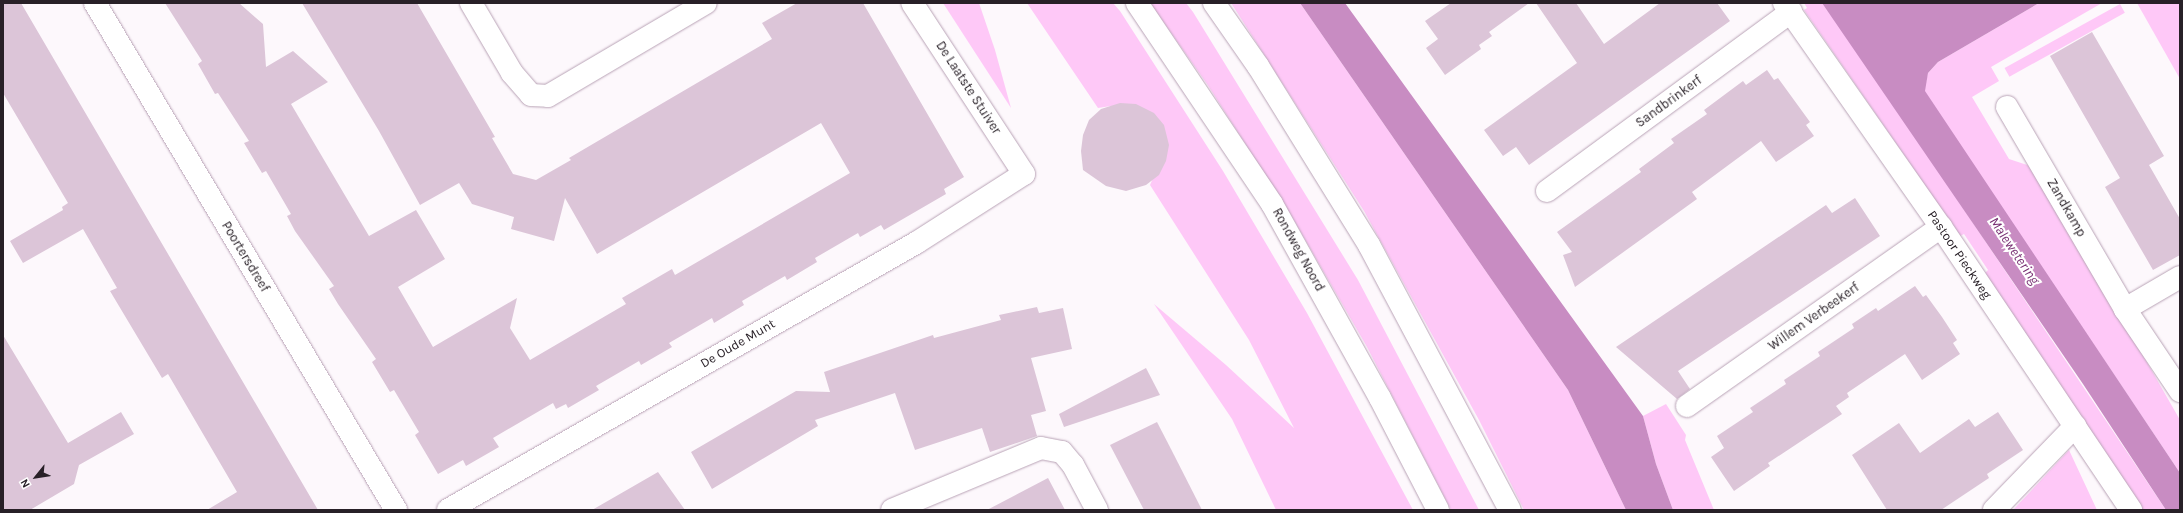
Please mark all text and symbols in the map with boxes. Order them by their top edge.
street label: De Laatste Stuiver [932,39,1004,137]
street label: Sandbrinkerf [1633,73,1705,131]
street label: Zandkamp [2043,176,2089,240]
street label: Rondweg Noord [1269,206,1327,294]
street label: Pastoor Pieckweg [1924,208,1994,302]
water label: Malewetering [1985,214,2043,288]
street label: Poortersdreef [218,219,272,295]
street label: Willem Verbeekerf [1766,280,1862,354]
street label: De Oude Munt [698,316,778,372]
north arrow [16,457,56,497]
text: N [18,477,33,490]

